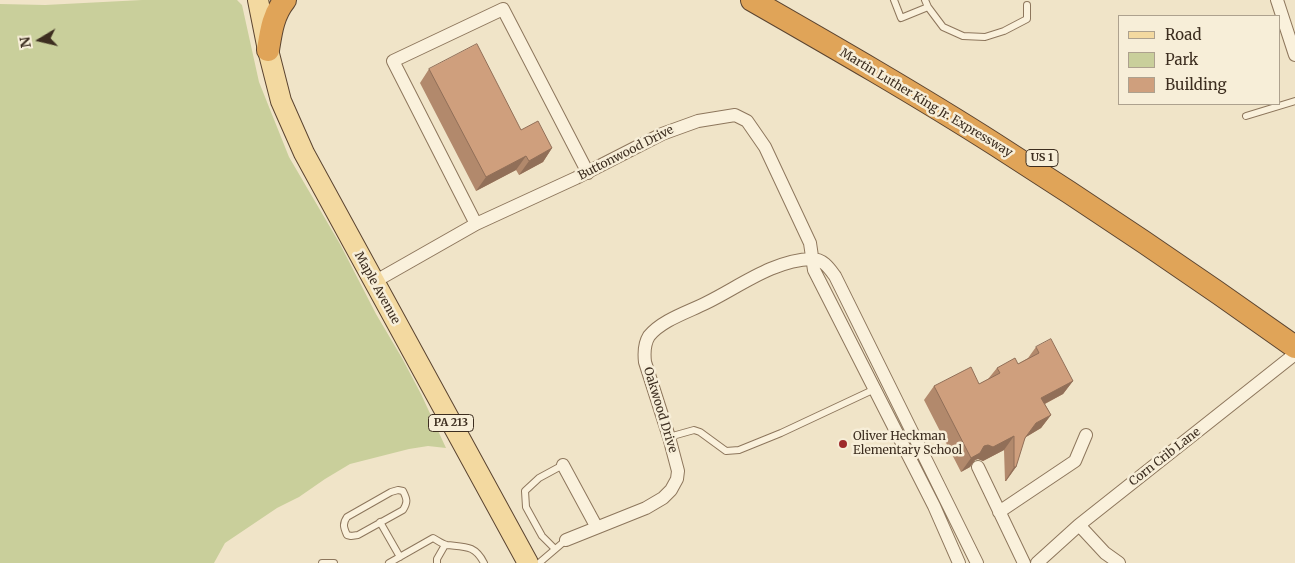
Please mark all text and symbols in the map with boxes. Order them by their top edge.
north arrow [15,15,65,65]
legend [1118,15,1280,105]
text: Road [1165,25,1201,44]
text: N [15,35,35,49]
street label: Martin Luther King Jr. Expressway [837,46,1015,160]
text: Park [1165,50,1198,69]
text: Building [1165,75,1227,94]
street label: Buttonwood Drive [576,123,676,183]
road number: US 1 [1026,150,1058,167]
street label: Maple Avenue [351,249,403,327]
street label: Oakwood Drive [640,365,680,455]
road number: PA 213 [428,414,474,432]
street label: Corn Crib Lane [1127,425,1203,489]
place label: Oliver Heckman Elementary School [853,430,962,458]
marker: Oliver Heckman Elementary School [837,438,849,450]

